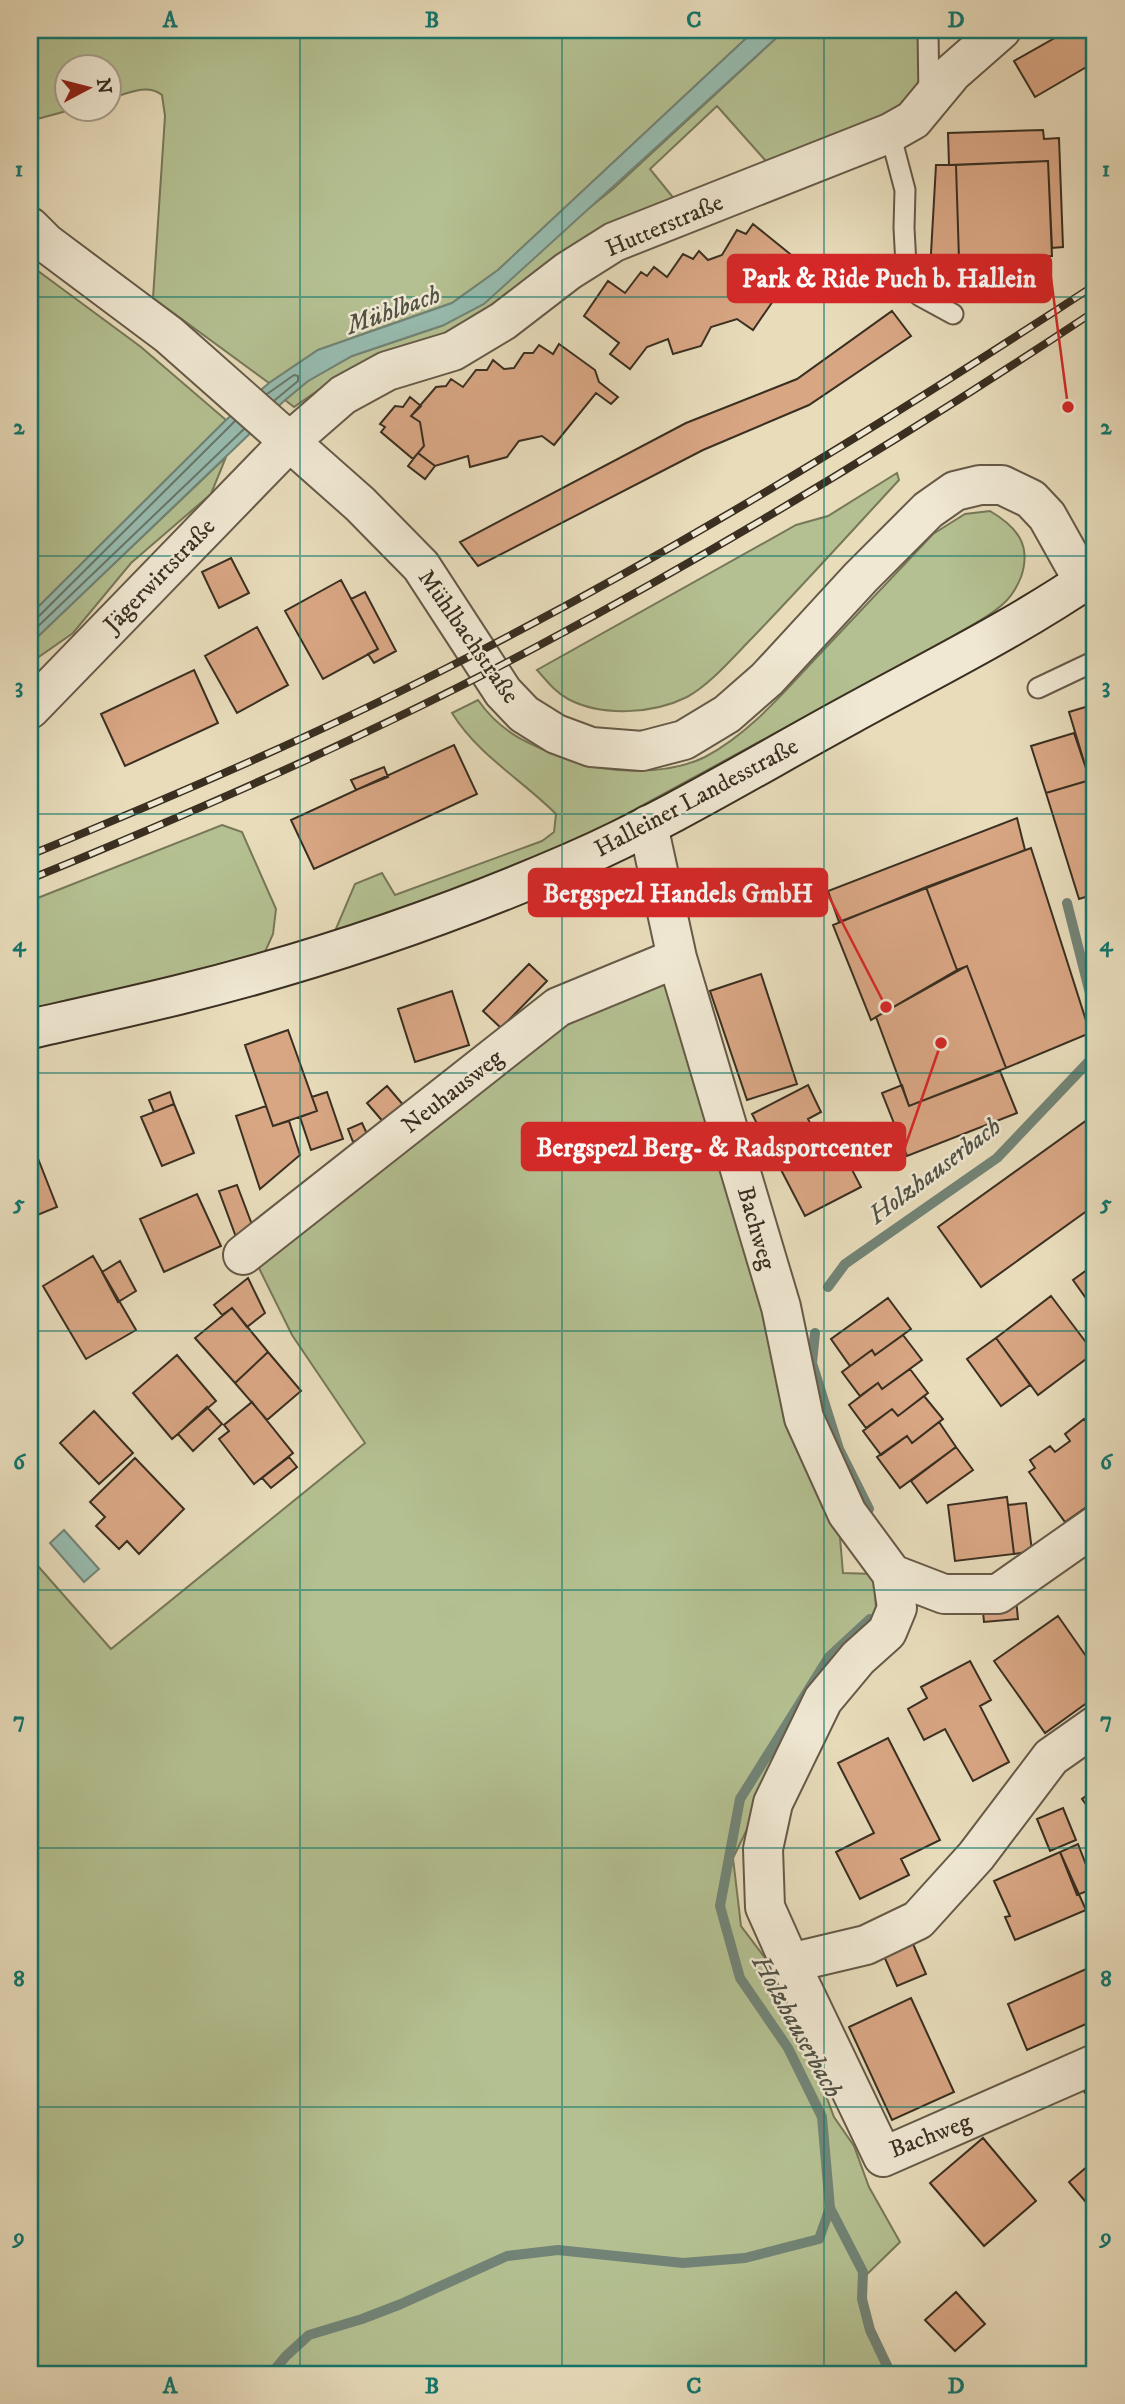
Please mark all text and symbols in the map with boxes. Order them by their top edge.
text: A [162,6,179,35]
text: B [425,6,439,35]
text: C [686,6,702,35]
text: D [947,6,965,35]
north arrow [52,52,122,122]
text: N [91,77,116,96]
text: 1 [15,155,23,184]
text: 1 [1102,155,1110,184]
street label: Hutterstraße [601,188,728,264]
callout: Park & Ride Puch b. Hallein [728,255,1051,302]
text: Park & Ride Puch b. Hallein [742,263,1037,296]
water label: Mühlbach [340,278,445,343]
text: 2 [13,413,25,442]
text: 2 [1100,413,1112,442]
street label: Jägerwirtstraße [96,512,222,641]
street label: Mühlbachstraße [411,564,525,709]
text: 3 [15,672,23,701]
text: 3 [1102,672,1110,701]
street label: Halleiner Landesstraße [589,731,804,864]
callout: Bergspezl Handels GmbH [529,869,827,916]
text: Bergspezl Handels GmbH [543,878,813,911]
text: 4 [12,930,27,959]
text: 4 [1099,930,1114,959]
street label: Neuhausweg [396,1043,509,1141]
water label: Holzhauserbach [861,1110,1008,1233]
callout: Bergspezl Berg- & Radsportcenter [522,1123,905,1170]
text: Bergspezl Berg- & Radsportcenter [536,1132,892,1165]
street label: Bachweg [730,1183,782,1274]
text: 5 [12,1189,25,1218]
text: 5 [1099,1189,1112,1218]
text: 6 [13,1448,27,1477]
text: 6 [1100,1448,1114,1477]
text: 7 [13,1706,25,1735]
text: 7 [1100,1706,1112,1735]
water label: Holzhauserbach [743,1949,850,2104]
text: 8 [13,1965,25,1994]
text: 8 [1100,1965,1112,1994]
street label: Bachweg [885,2107,976,2165]
text: 9 [11,2223,25,2252]
text: 9 [1098,2223,1112,2252]
text: A [162,2372,179,2401]
text: B [425,2372,439,2401]
text: C [686,2372,702,2401]
text: D [947,2372,965,2401]

